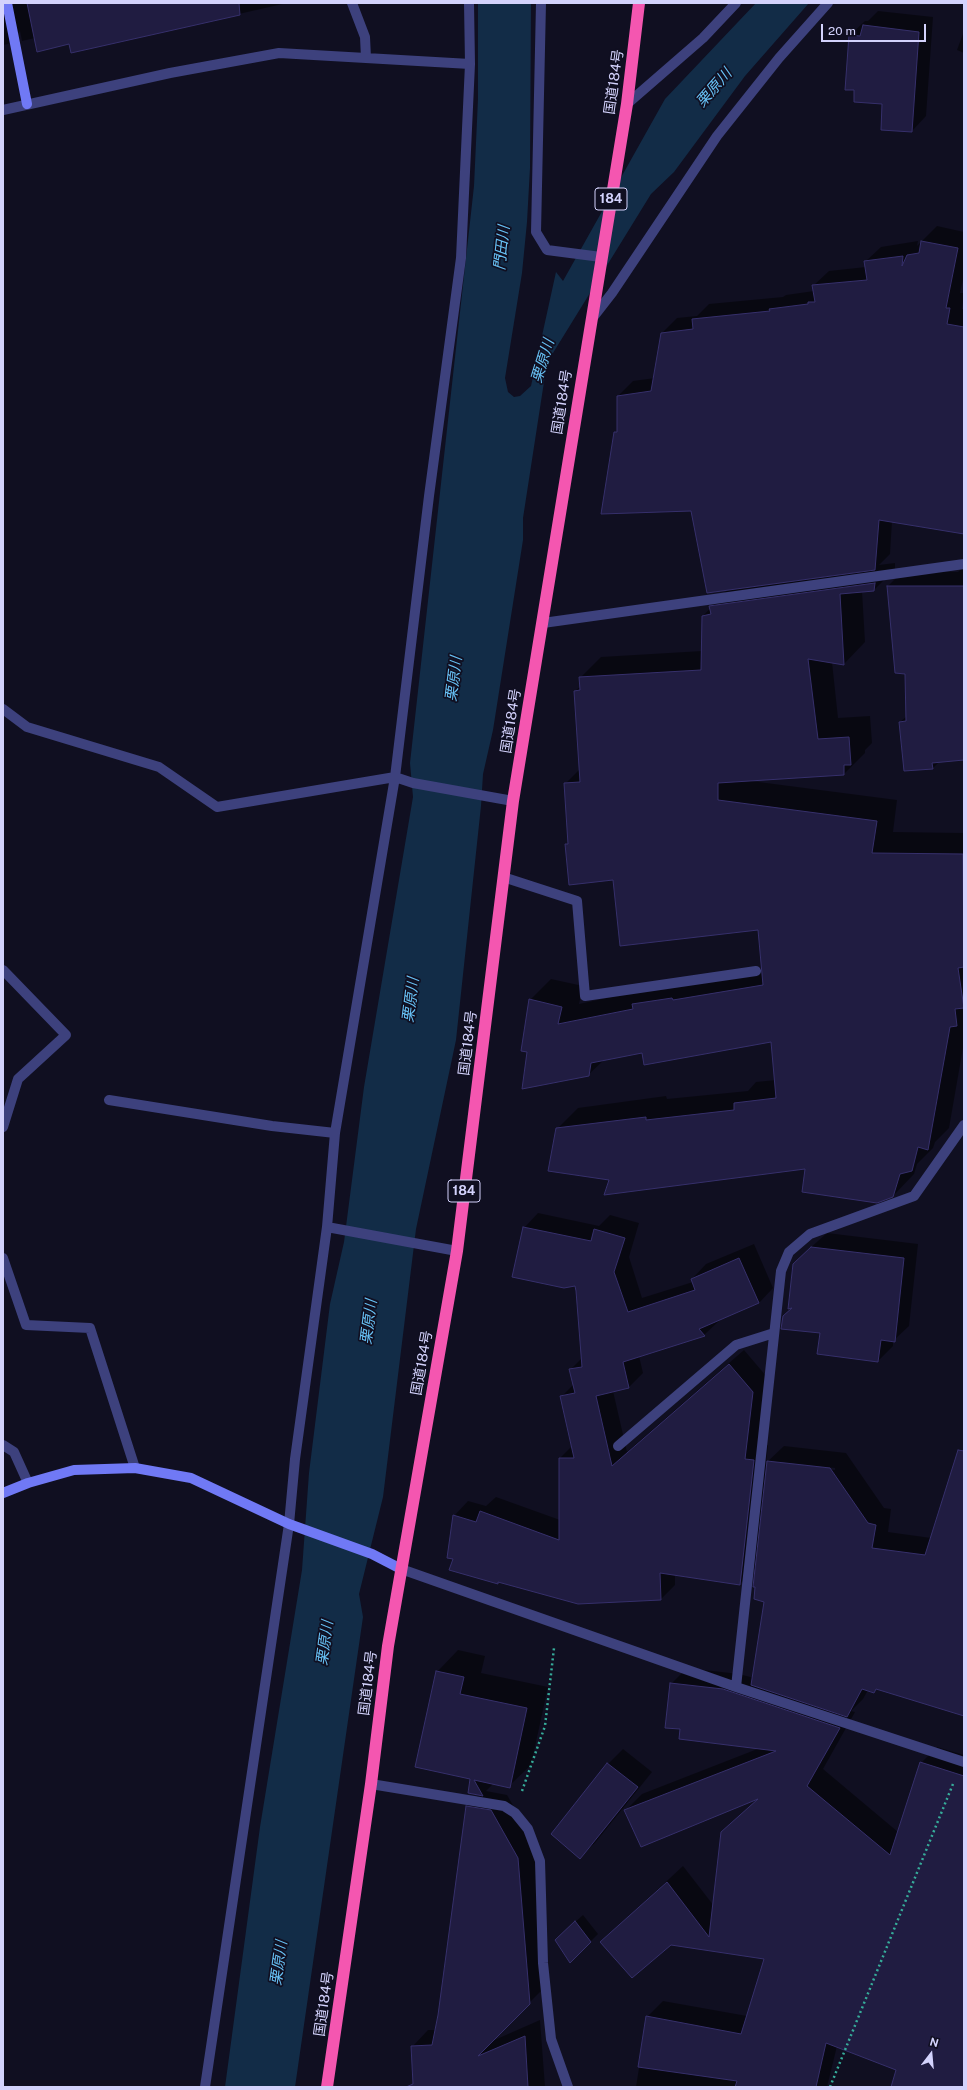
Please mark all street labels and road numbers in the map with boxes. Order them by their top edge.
street label: 国道184号 [601,48,627,116]
road number: 184 [595,188,627,210]
street label: 国道184号 [549,368,575,436]
street label: 国道184号 [498,687,524,755]
street label: 国道184号 [456,1009,480,1077]
road number: 184 [448,1180,480,1202]
street label: 国道184号 [408,1329,436,1397]
street label: 国道184号 [356,1649,380,1717]
street label: 国道184号 [311,1970,337,2038]

